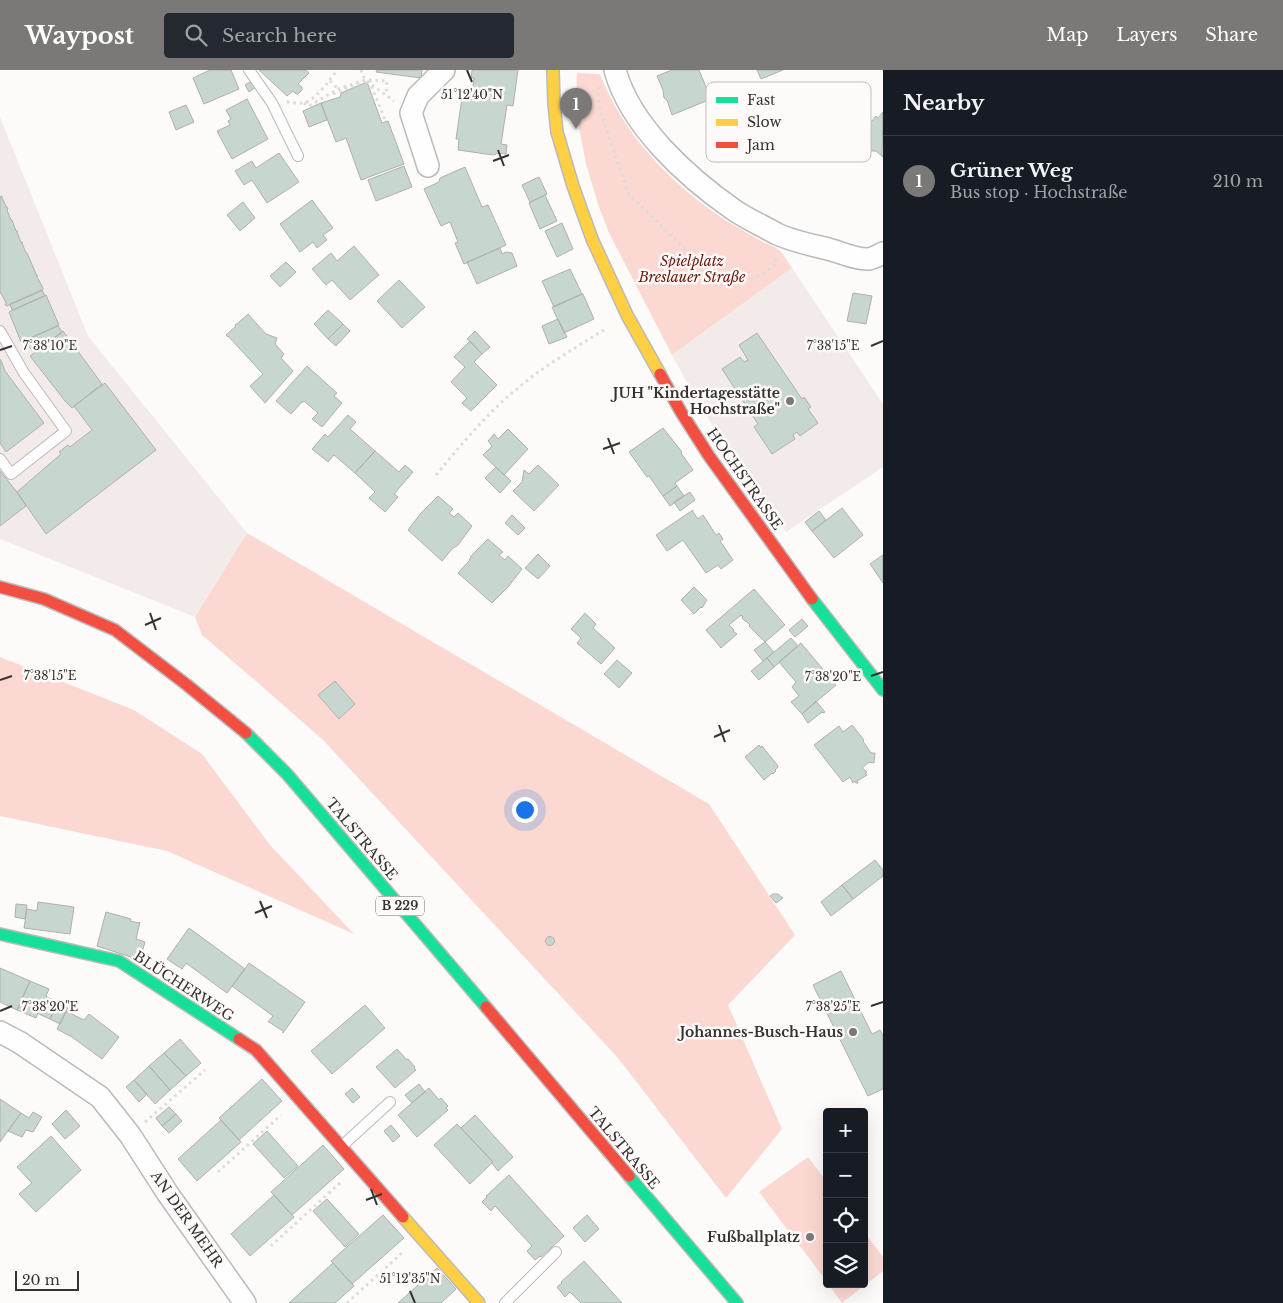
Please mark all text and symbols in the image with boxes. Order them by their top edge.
search box [164,13,514,58]
text: Waypost [25,21,134,50]
icon: search [182,21,210,49]
text: Search here [222,24,337,47]
text: Map [1047,24,1088,46]
text: Layers [1116,24,1177,46]
text: Share [1205,24,1258,46]
legend [706,82,871,162]
text: 51°12'40"N [441,87,503,102]
pin: 1 [560,88,592,129]
text: Nearby [903,90,984,116]
text: Fast [747,91,776,109]
text: Slow [747,113,781,131]
text: Jam [745,136,775,154]
text: Grüner Weg [950,159,1072,182]
text: 1 [916,171,922,191]
text: 210 m [1213,171,1263,191]
text: Bus stop · Hochstraße [950,182,1127,202]
park label: Spielplatz Breslauer Straße [638,252,746,286]
text: 7°38'10"E [23,338,78,353]
text: 7°38'15"E [807,338,860,353]
place label: JUH "Kindertagesstätte Hochstraße" [610,384,780,418]
marker: JUH "Kindertagesstätte Hochstraße" [784,395,796,407]
street label: HOCHSTRASSE [703,425,787,533]
text: 7°38'15"E [24,668,77,683]
text: 7°38'20"E [805,669,862,684]
street label: TALSTRASSE [322,794,402,884]
your location [512,797,538,823]
road number: B 229 [376,896,424,916]
street label: BLÜCHERWEG [130,946,238,1025]
text: 7°38'20"E [22,999,79,1014]
text: 7°38'25"E [806,999,861,1014]
place label: Johannes-Busch-Haus [677,1023,843,1041]
marker: Johannes-Busch-Haus [847,1026,859,1038]
street label: TALSTRASSE [584,1103,664,1193]
map controls [823,1108,868,1288]
button: + [823,1108,868,1153]
button: − [823,1153,868,1198]
street label: AN DER MEHR [146,1166,228,1272]
button: locate [823,1198,868,1243]
place label: Fußballplatz [707,1228,800,1246]
marker: Fußballplatz [804,1231,816,1243]
button: layers [823,1243,868,1288]
scale bar [15,1268,79,1291]
text: 20 m [22,1271,60,1289]
text: 51°12'35"N [379,1271,441,1286]

